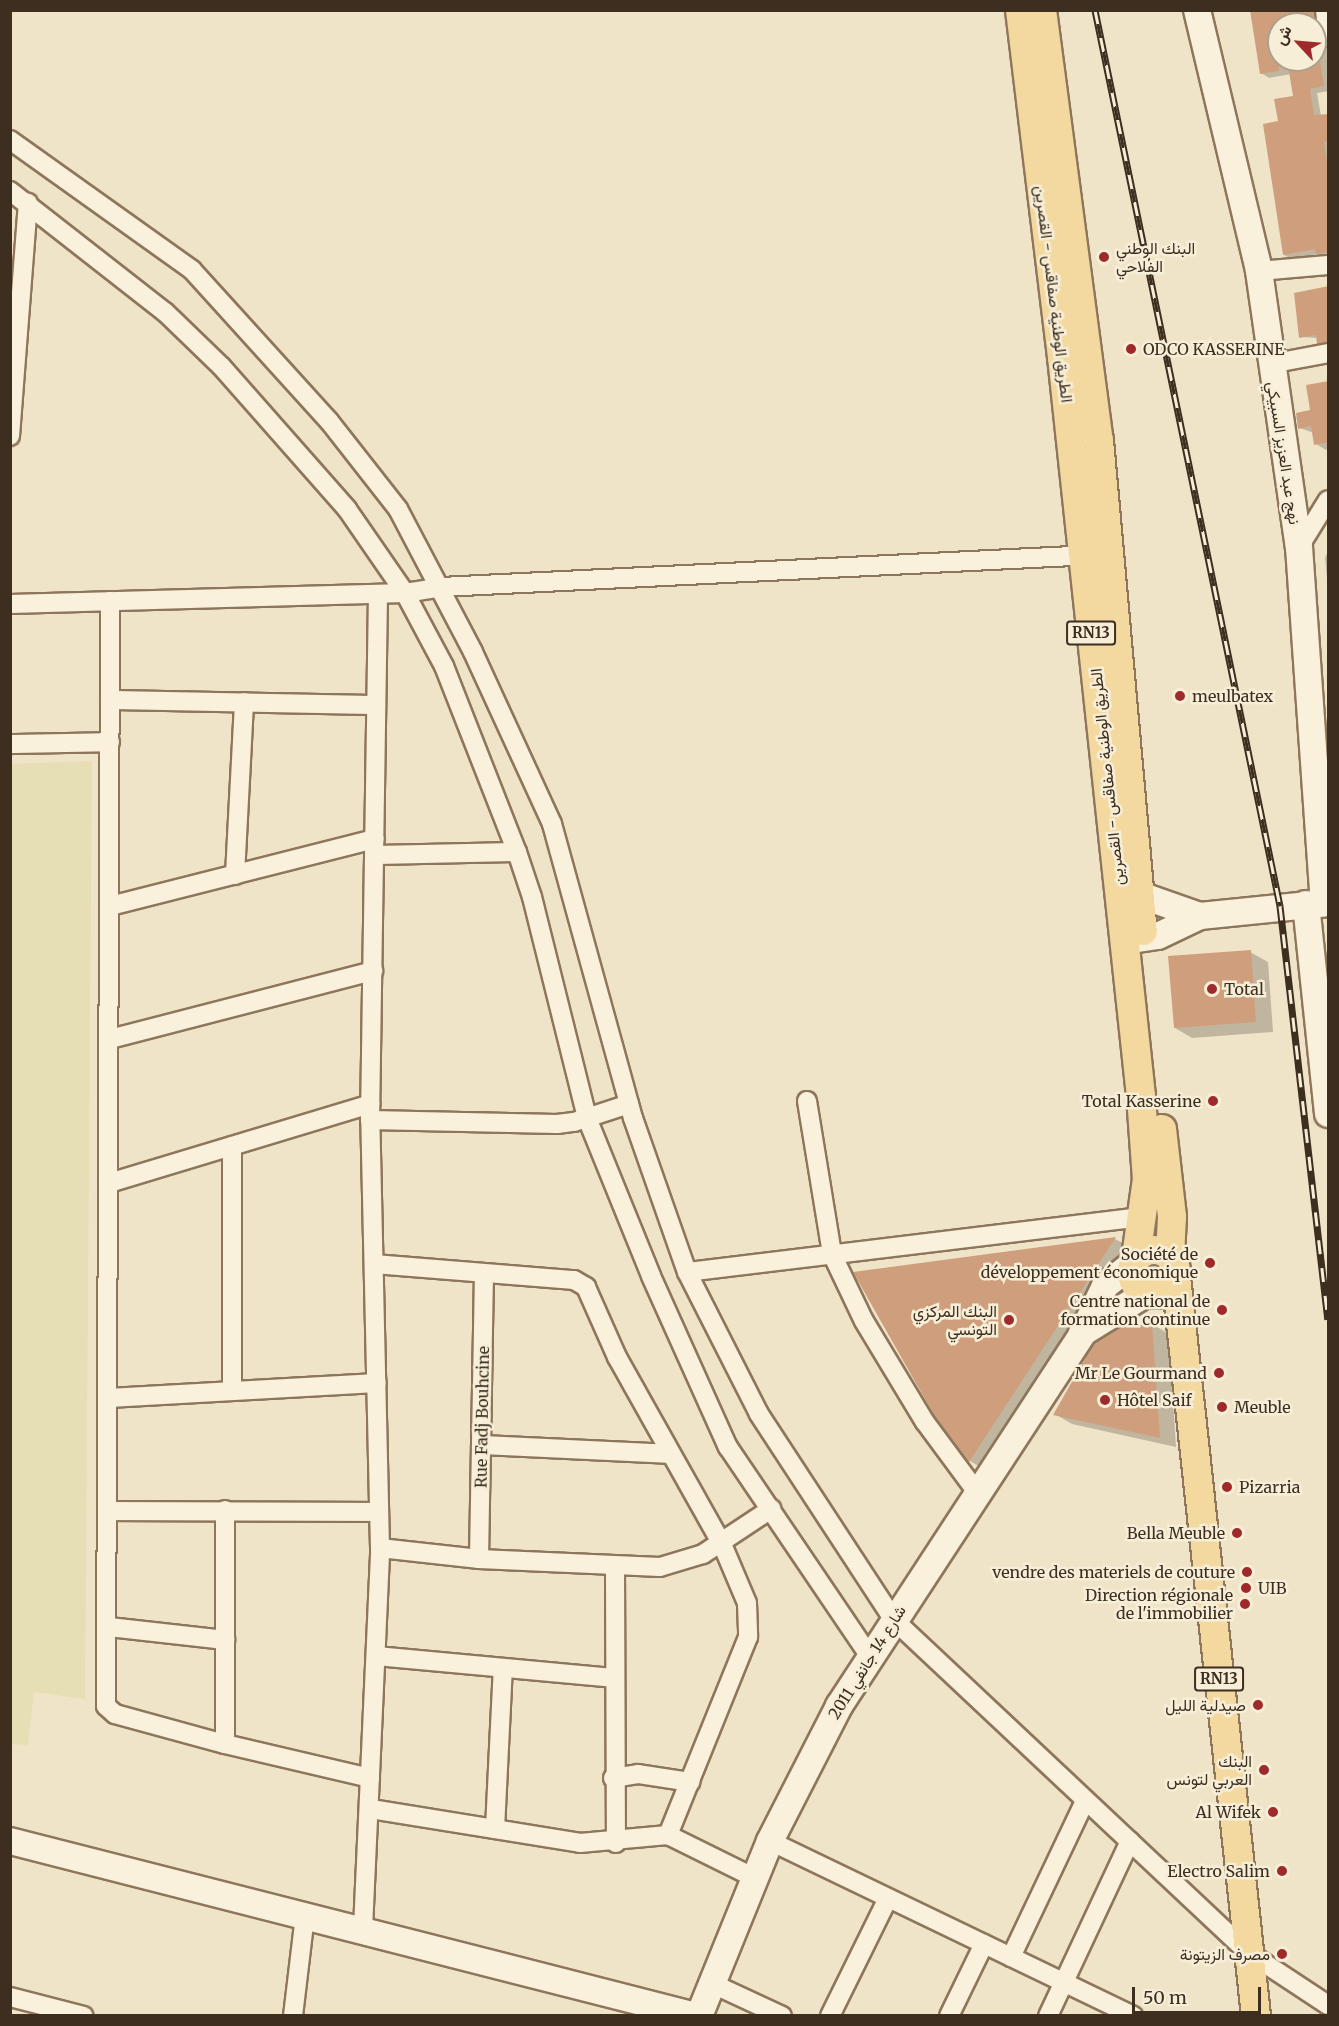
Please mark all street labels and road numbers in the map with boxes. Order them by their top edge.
street label: الطريق الوطنية صفاقس - القصرين [1031,184,1077,404]
street label: نهج عبد العزيز السبيكي [1263,380,1305,526]
road number: RN13 [1066,621,1116,645]
street label: الطريق الوطنية صفاقس - القصرين [1086,667,1128,887]
street label: Rue Fadj Bouhcine [471,1346,493,1488]
street label: شارع 14 جانفي 2011 [824,1602,910,1722]
road number: RN13 [1194,1667,1244,1691]

